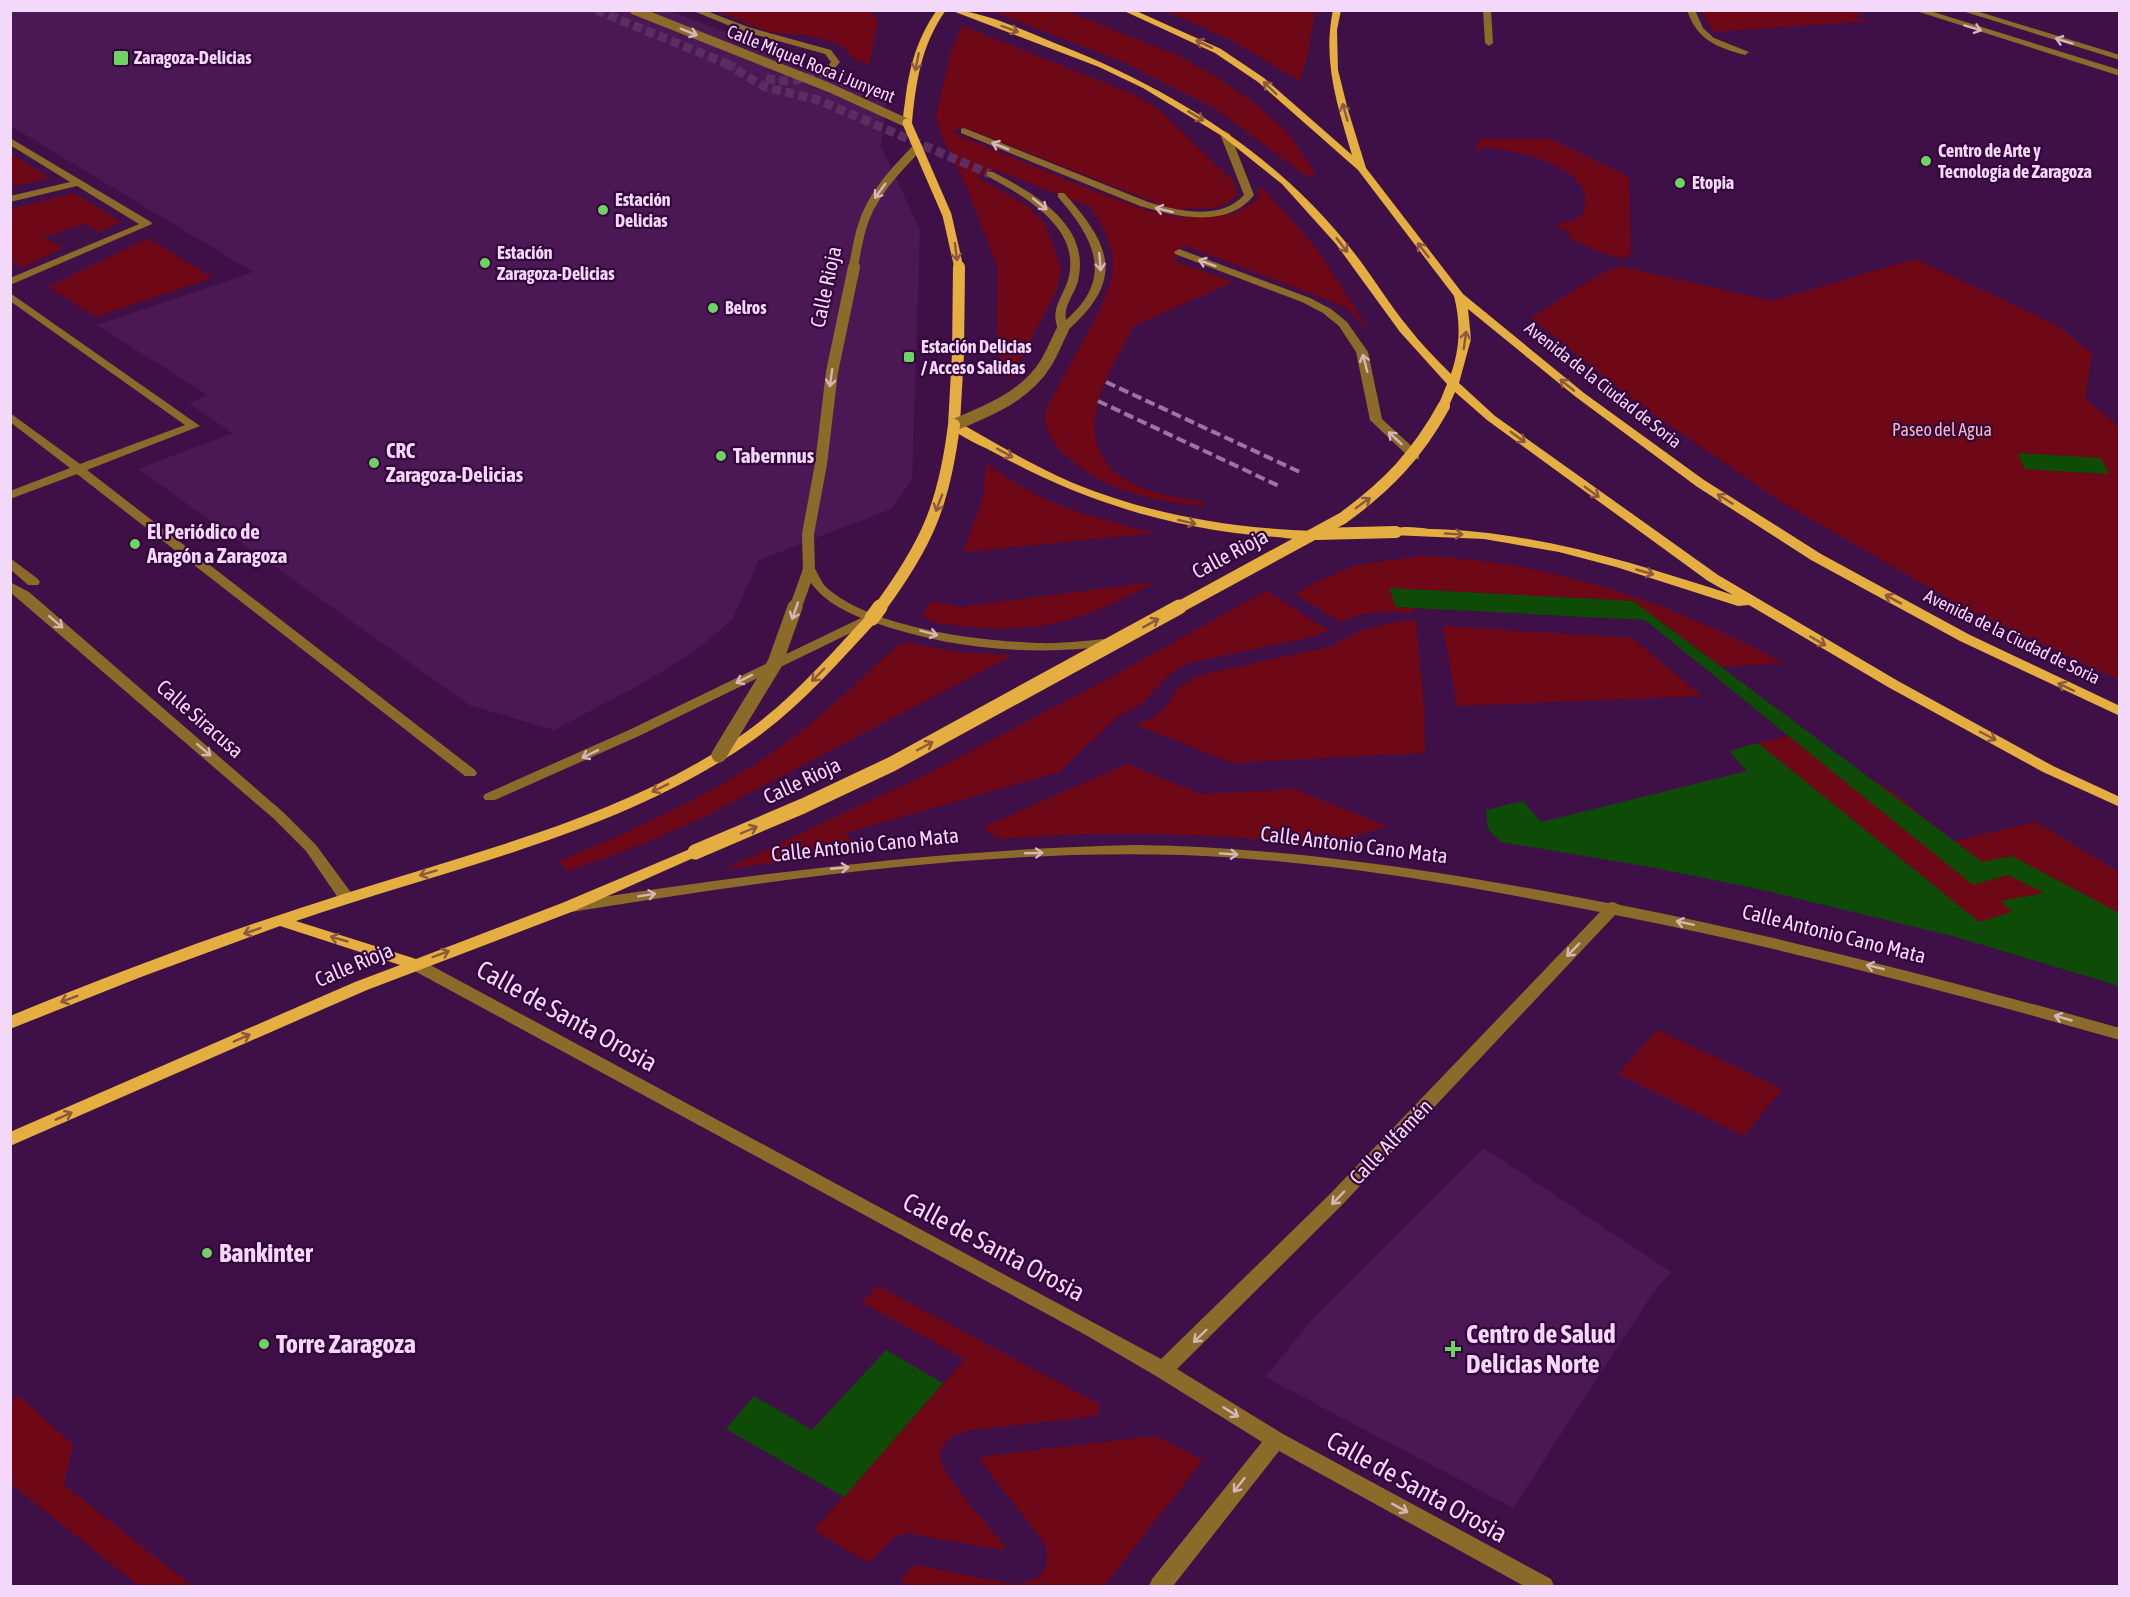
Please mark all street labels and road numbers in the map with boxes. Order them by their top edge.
street label: Calle Miquel Roca i Junyent [724,20,898,107]
street label: Calle Rioja [805,244,845,330]
street label: Avenida de la Ciudad de Soria [1521,317,1686,452]
street label: Calle Rioja [1188,523,1272,583]
street label: Avenida de la Ciudad de Soria [1921,585,2104,688]
street label: Calle Siracusa [152,674,249,762]
street label: Calle Rioja [759,752,844,808]
street label: Calle Antonio Cano Mata [1259,821,1449,867]
street label: Calle Antonio Cano Mata [770,822,960,866]
street label: Calle Antonio Cano Mata [1740,899,1928,967]
street label: Calle Rioja [311,937,396,991]
street label: Calle de Santa Orosia [472,954,662,1078]
street label: Calle Alfamén [1344,1094,1437,1189]
street label: Calle de Santa Orosia [898,1186,1090,1308]
street label: Calle de Santa Orosia [1322,1425,1512,1549]

